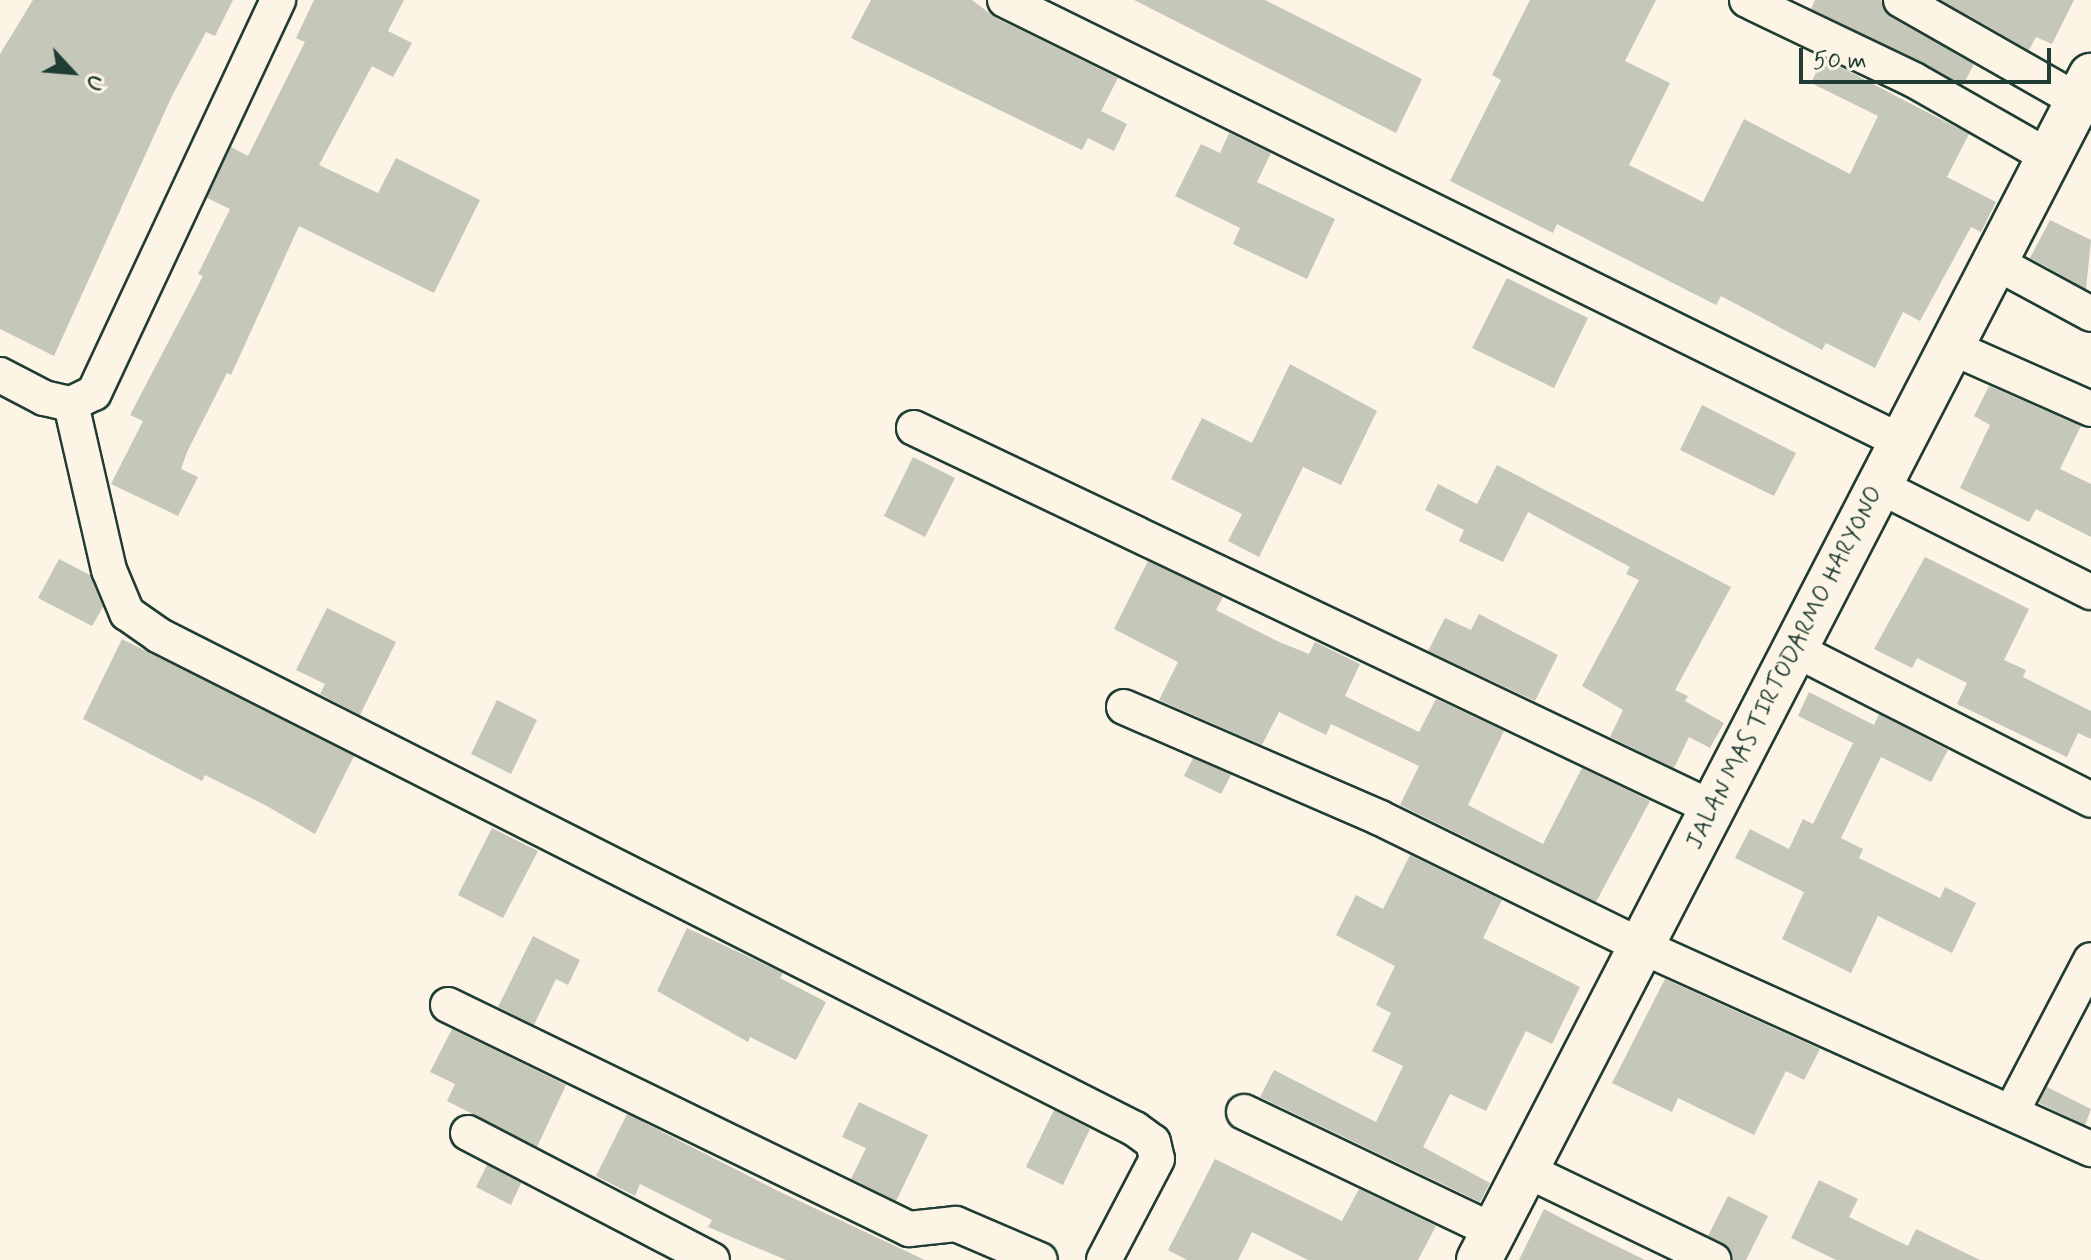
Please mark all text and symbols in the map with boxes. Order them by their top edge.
north arrow [32,32,112,112]
scale bar [1803,32,2055,82]
text: 50 m [1813,46,1867,77]
text: U [78,70,109,95]
street label: JALAN MAS TIRTODARMO HARYONO [1682,485,1888,851]

